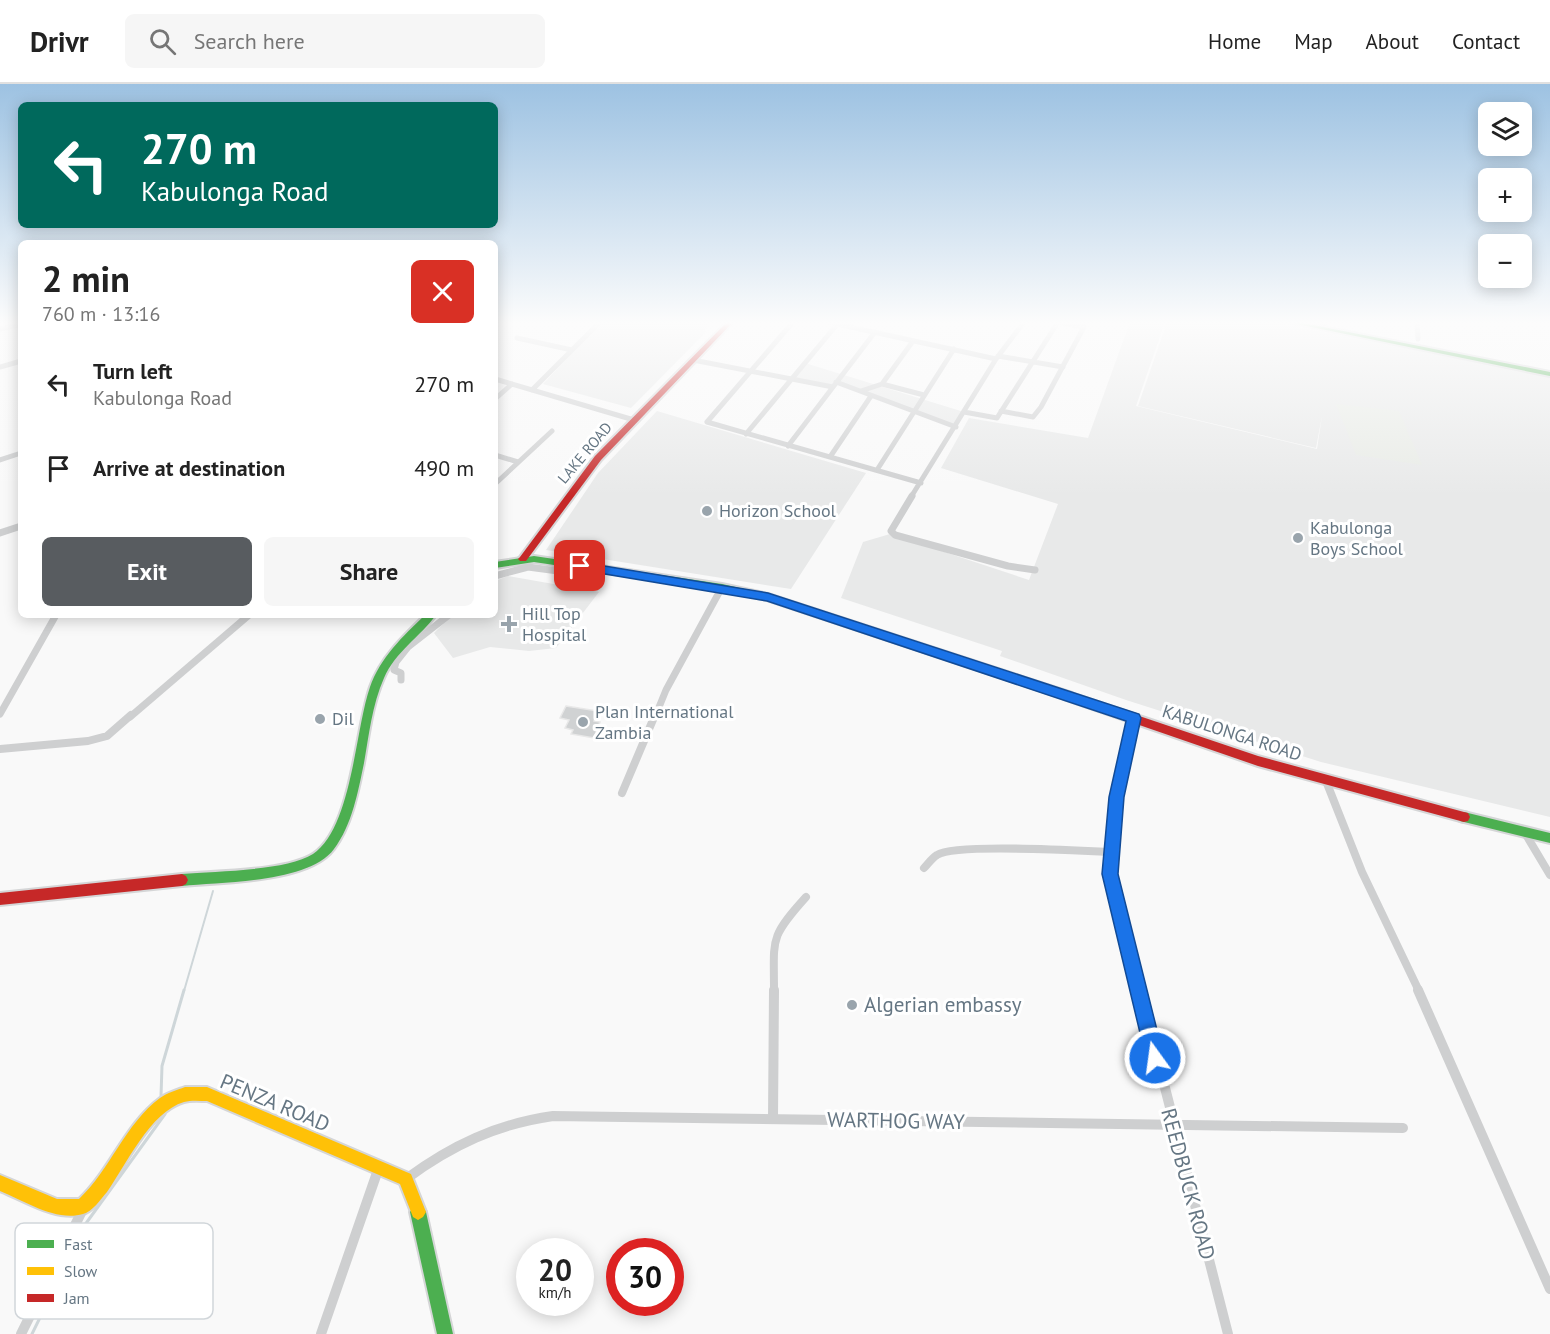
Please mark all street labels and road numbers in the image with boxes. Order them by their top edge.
street label: LAKE ROAD [553,418,616,487]
street label: KABULONGA ROAD [1159,699,1305,766]
street label: PENZA ROAD [216,1067,334,1138]
street label: REEDBUCK ROAD [1155,1105,1222,1263]
street label: WARTHOG WAY [827,1106,965,1135]

